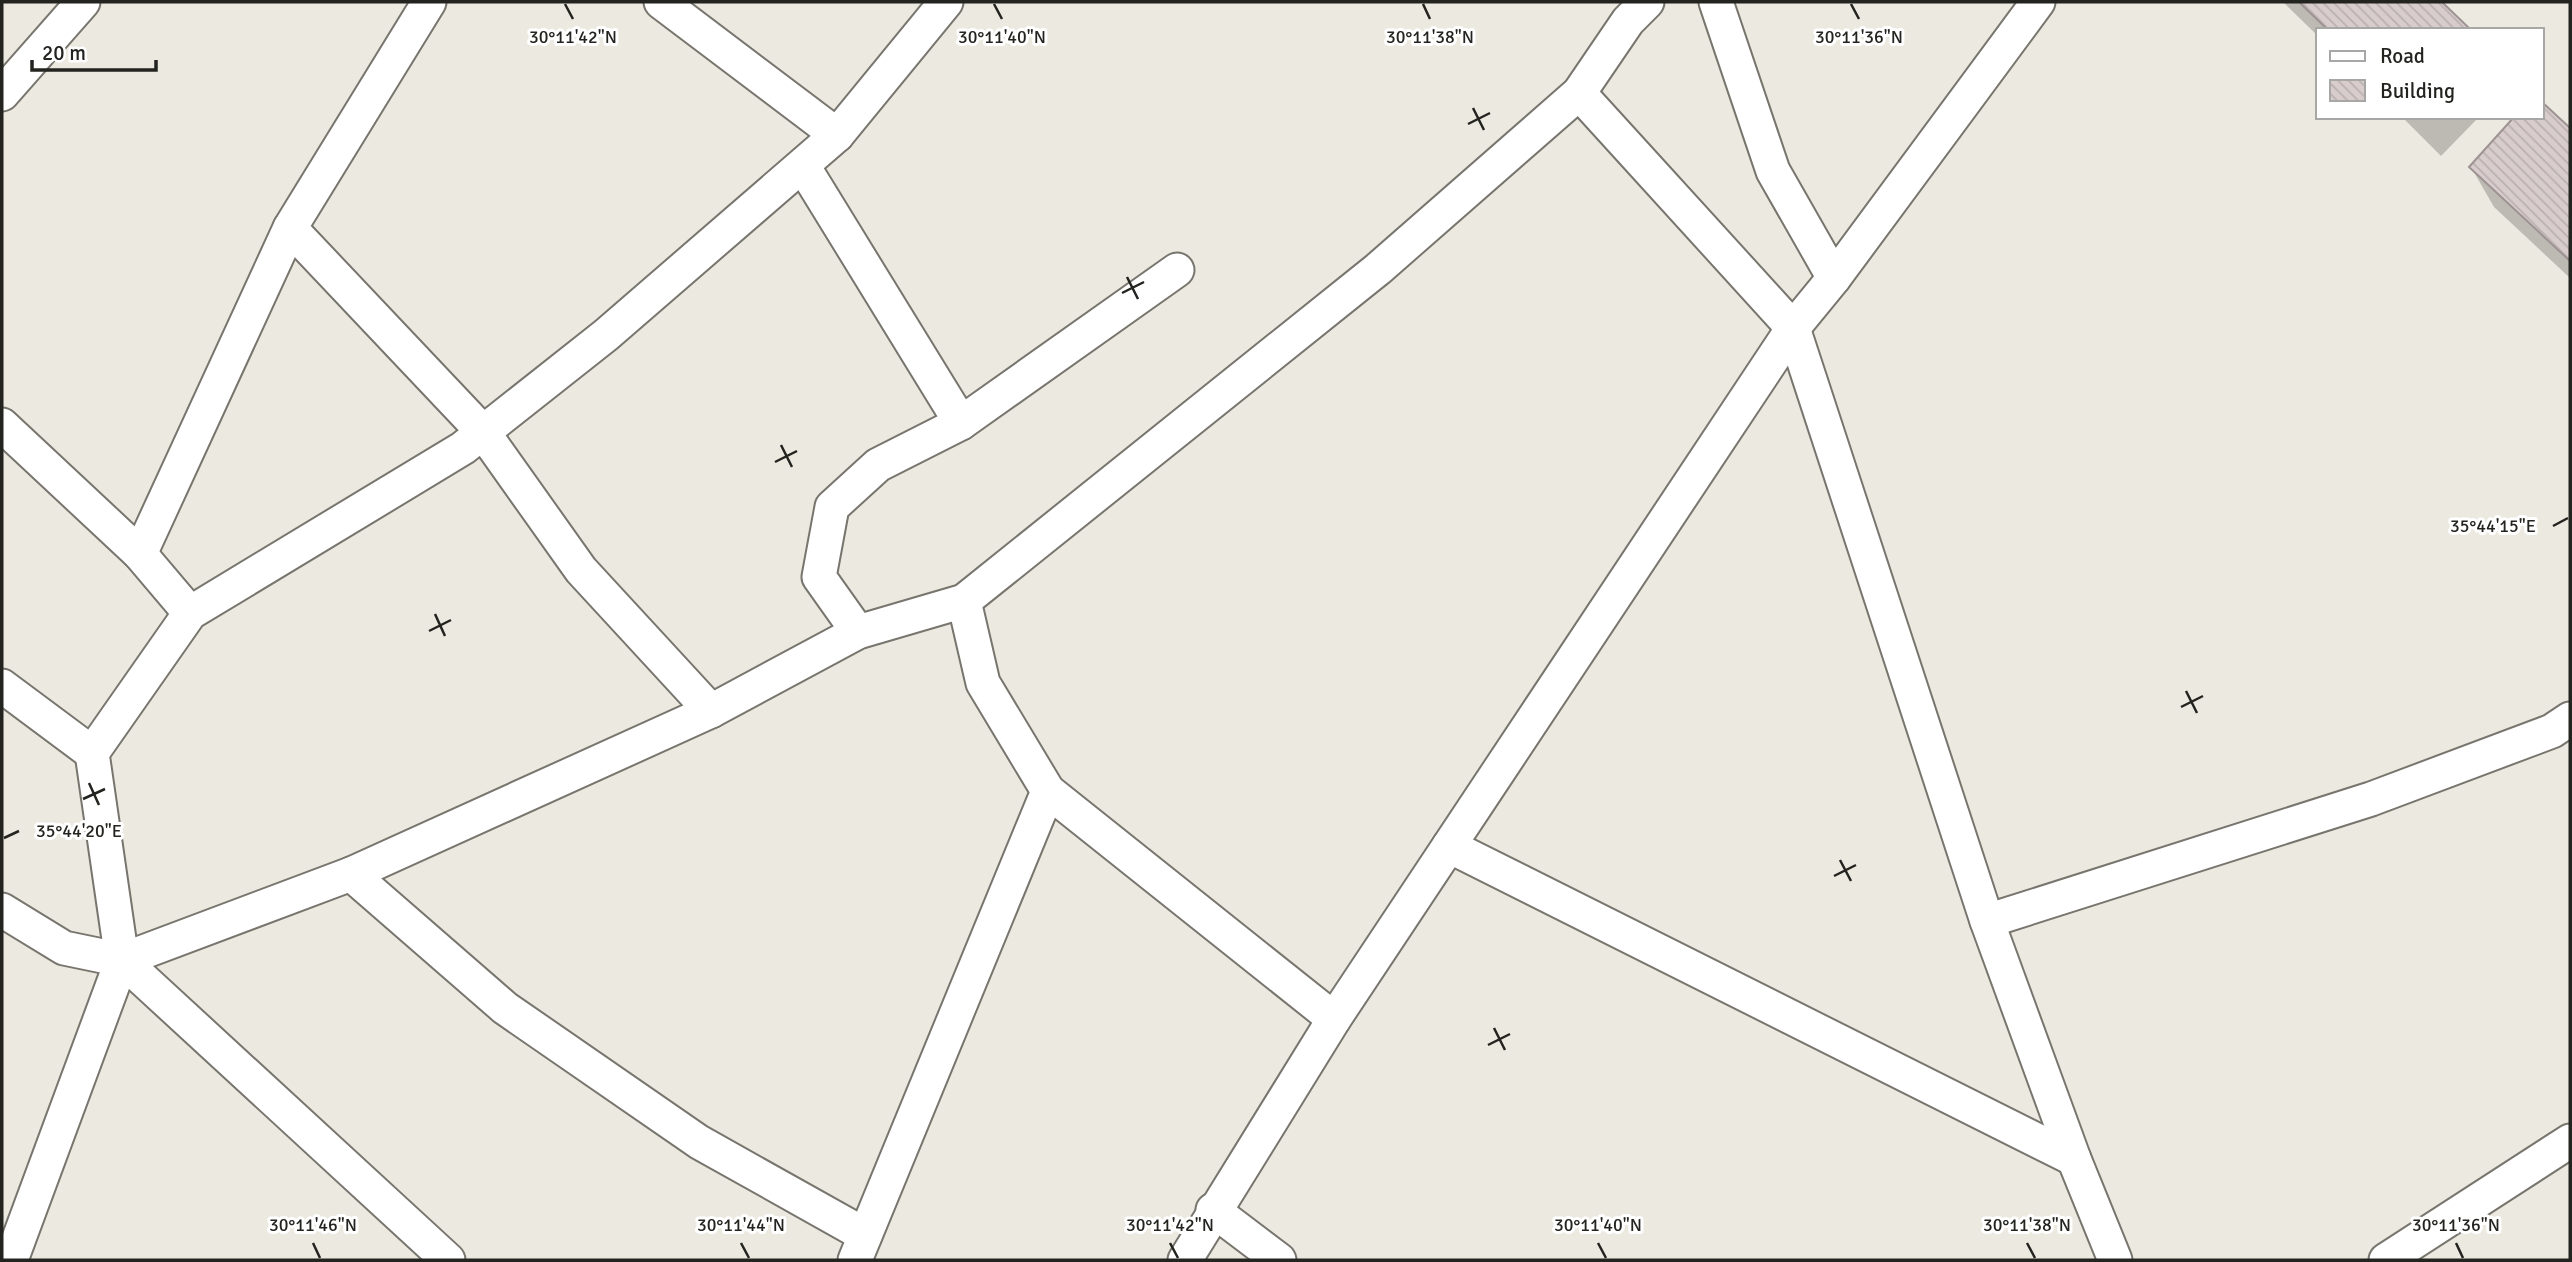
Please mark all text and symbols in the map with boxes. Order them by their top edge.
text: 30°11'42"N [529,26,617,48]
text: 30°11'40"N [958,26,1046,48]
text: 30°11'38"N [1386,26,1474,48]
text: 30°11'36"N [1815,26,1903,48]
scale bar [32,28,156,72]
legend [2316,28,2544,119]
text: 20 m [42,40,86,66]
text: Road [2380,43,2425,69]
text: Building [2380,78,2455,104]
text: 35°44'15"E [2450,515,2536,537]
text: 35°44'20"E [36,820,122,842]
text: 30°11'46"N [269,1214,357,1236]
text: 30°11'44"N [697,1214,785,1236]
text: 30°11'42"N [1126,1214,1214,1236]
text: 30°11'40"N [1554,1214,1642,1236]
text: 30°11'38"N [1983,1214,2071,1236]
text: 30°11'36"N [2412,1214,2500,1236]

